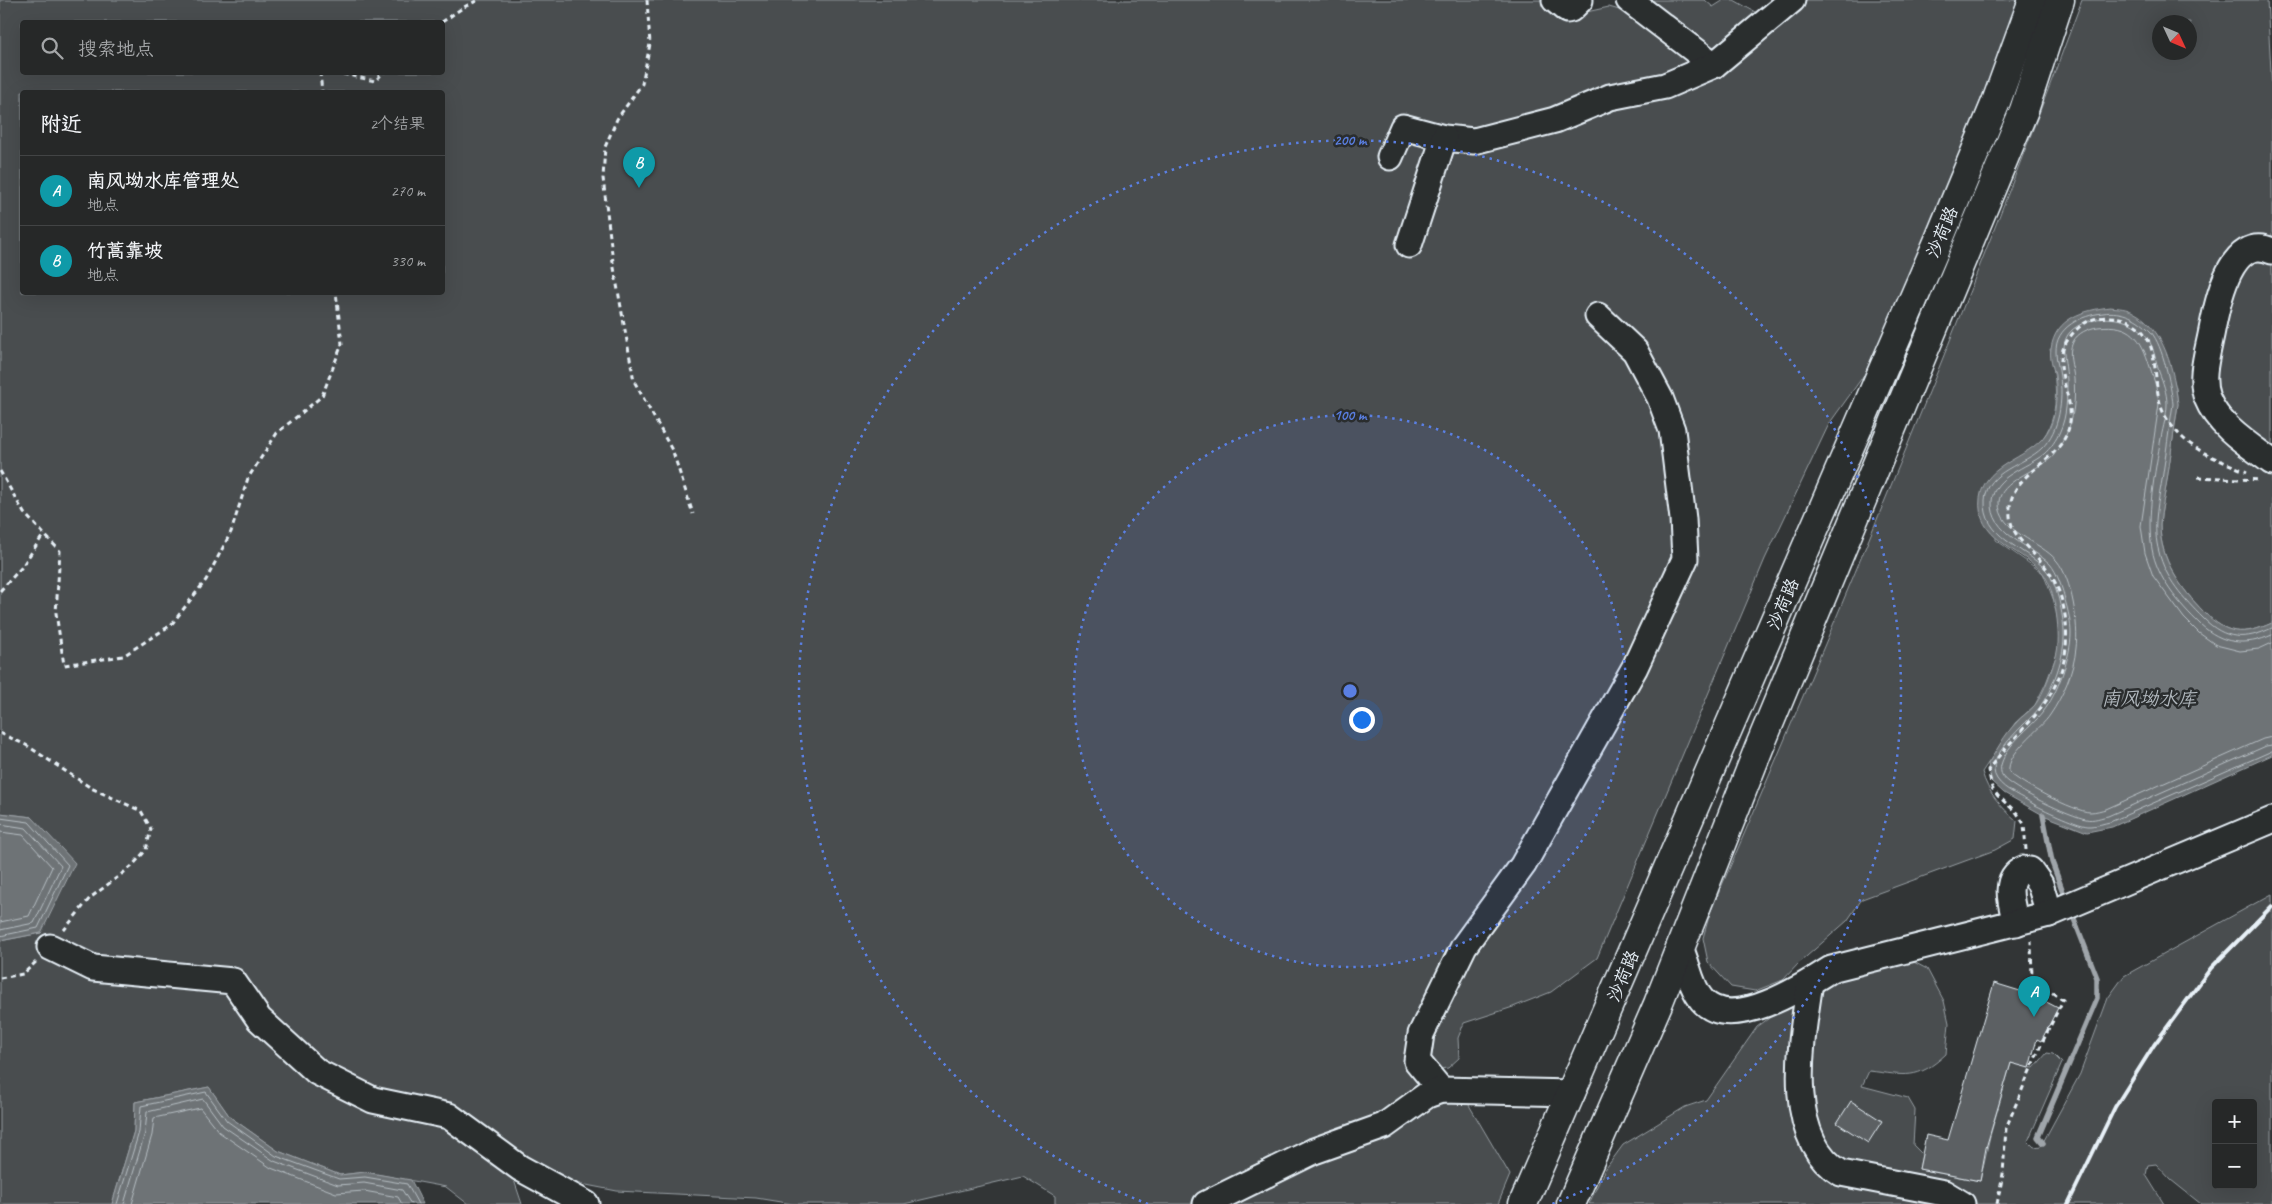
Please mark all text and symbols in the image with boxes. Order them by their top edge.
north arrow [2152,15,2197,60]
search box [20,20,445,75]
icon: search [38,34,66,62]
text: 搜索地点 [78,37,154,61]
text: 附近 [40,111,82,137]
text: 2个结果 [370,114,425,134]
text: 200 m [1334,131,1368,150]
pin: B [623,147,655,188]
text: 南风坳水库管理处 [87,169,239,193]
text: A [52,181,60,201]
text: 270 m [391,181,425,201]
text: 地点 [87,195,119,215]
street label: 沙荷路 [1921,203,1963,261]
text: 竹蒿靠坡 [87,239,163,263]
text: B [52,251,60,271]
text: 330 m [391,251,425,271]
text: 地点 [87,265,119,285]
text: 100 m [1334,406,1368,425]
street label: 沙荷路 [1762,575,1804,633]
centre of rings [1341,682,1359,700]
water label: 南风坳水库 [2101,687,2198,711]
your location [1349,707,1375,733]
street label: 沙荷路 [1602,947,1644,1005]
pin: A [2018,976,2050,1017]
map controls [2212,1099,2257,1189]
button: + [2212,1099,2257,1144]
button: − [2212,1144,2257,1189]

